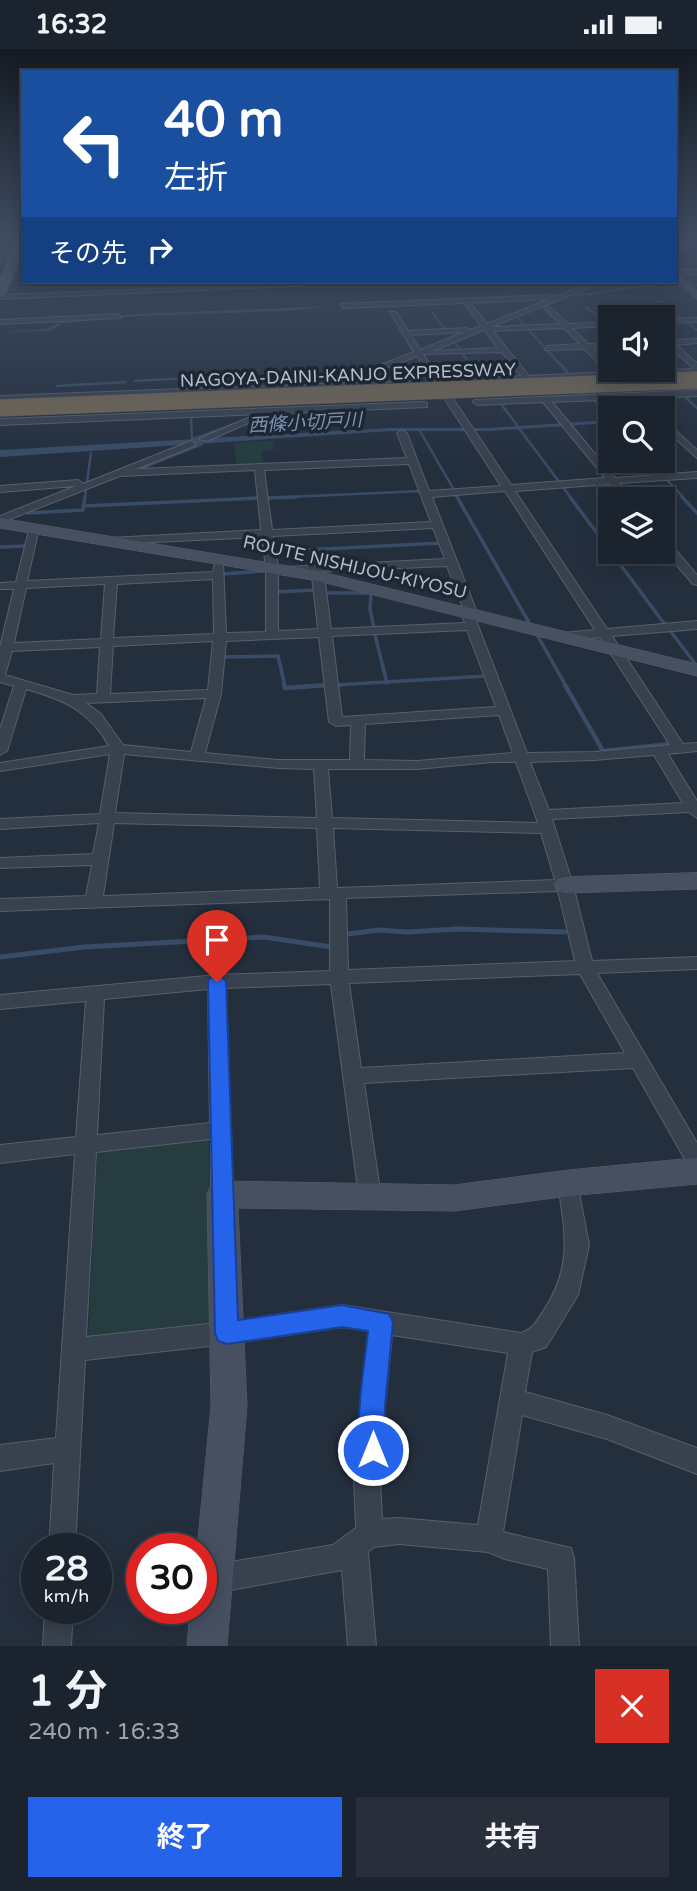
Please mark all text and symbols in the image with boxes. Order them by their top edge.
text: 16:32 [35,9,107,40]
text: 40 m [164,91,283,150]
icon: left [49,98,140,189]
text: 左折 [164,159,228,197]
icon: right [141,231,179,269]
text: その先 [49,238,127,269]
map controls [598,305,675,564]
button: sound [598,305,675,382]
street label: NAGOYA-DAINI-KANJO EXPRESSWAY [180,358,517,392]
button: search [598,396,675,473]
water label: 西條小切戸川 [247,409,364,437]
button: layers [598,487,675,564]
street label: ROUTE NISHIJOU-KIYOSU [241,531,469,603]
pin [187,910,247,982]
icon: arrive [198,921,236,959]
position arrow [336,1413,410,1487]
speed limit sign: 30 [126,1533,217,1624]
text: 28 [45,1548,88,1590]
text: km/h [44,1585,89,1607]
text: 1 分 [28,1666,107,1717]
button: close [595,1669,669,1743]
text: 240 m · 16:33 [28,1718,180,1746]
button: 終了 [28,1797,342,1877]
button: 共有 [356,1797,669,1877]

